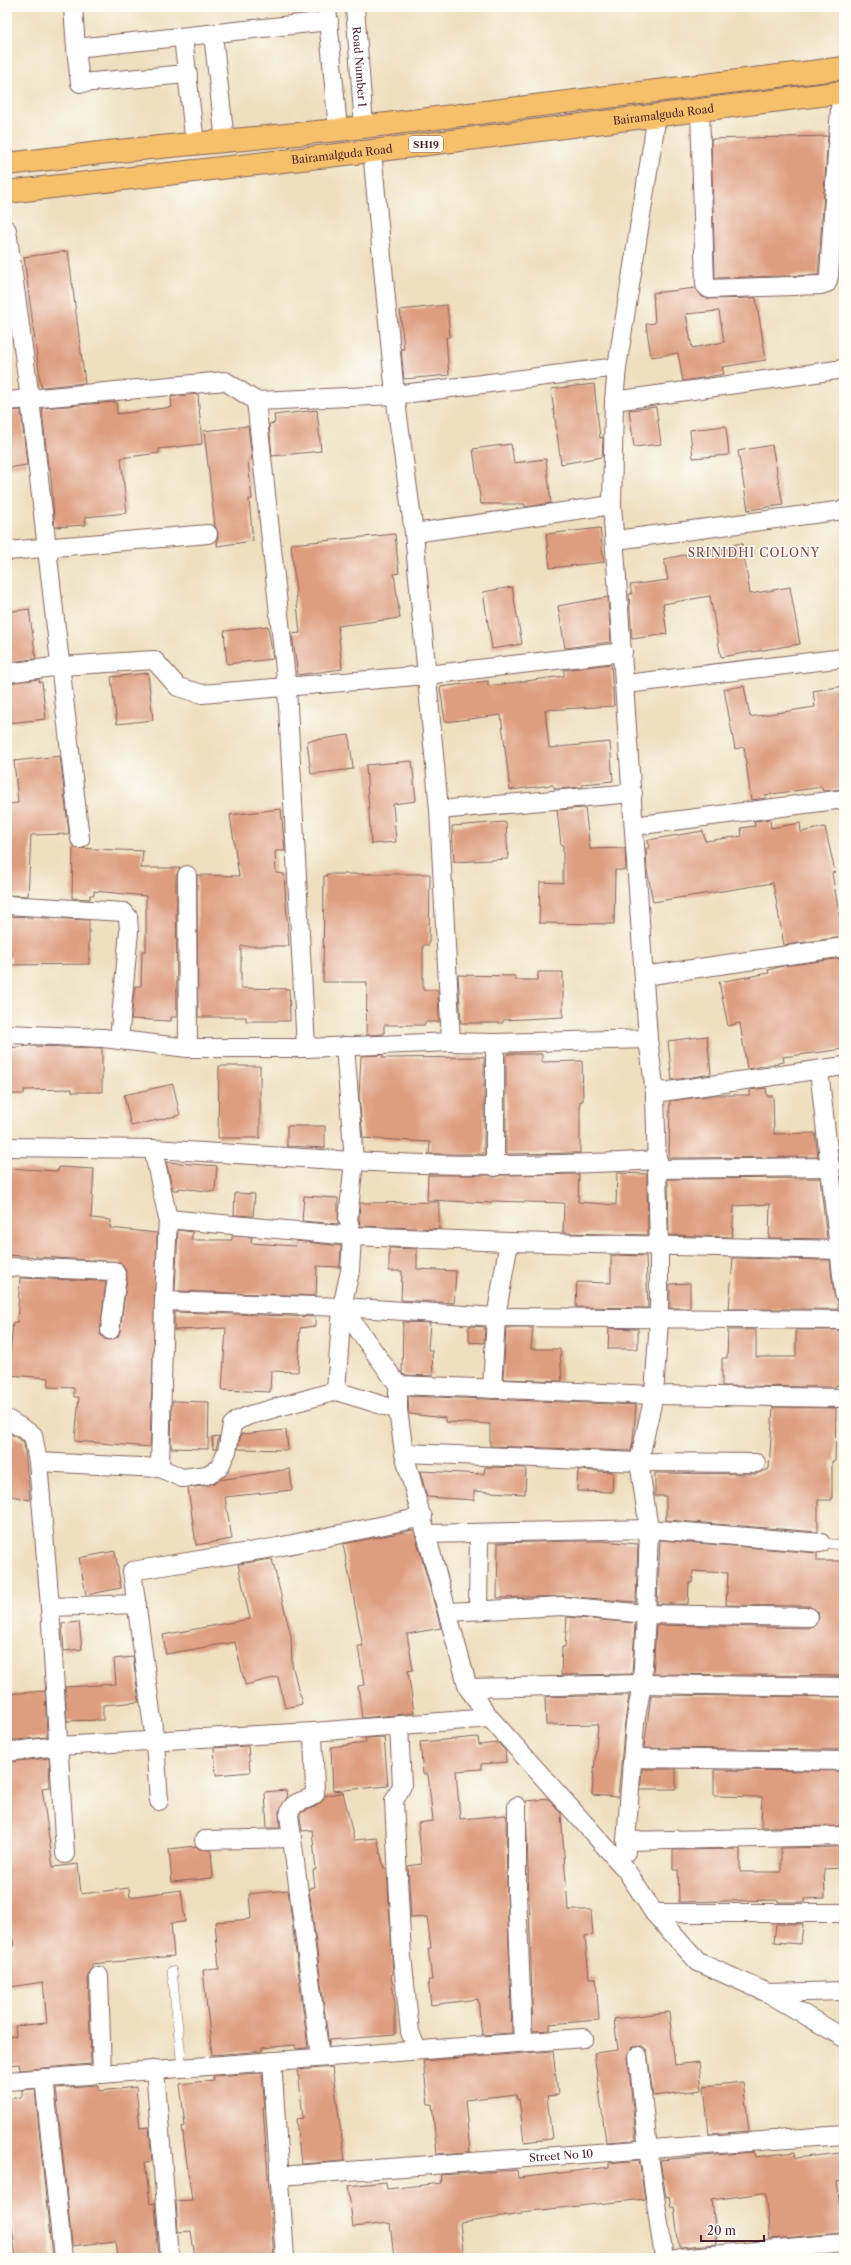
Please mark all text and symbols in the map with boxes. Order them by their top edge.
street label: Road Number 1 [349,26,370,108]
street label: Bairamalguda Road [612,101,715,128]
road number: SH19 [409,136,443,152]
street label: Bairamalguda Road [291,141,394,167]
district label: SRINIDHI COLONY [688,545,820,560]
street label: Street No 10 [529,2146,594,2165]
scale bar [701,2217,764,2243]
text: 20 m [707,2223,736,2238]

